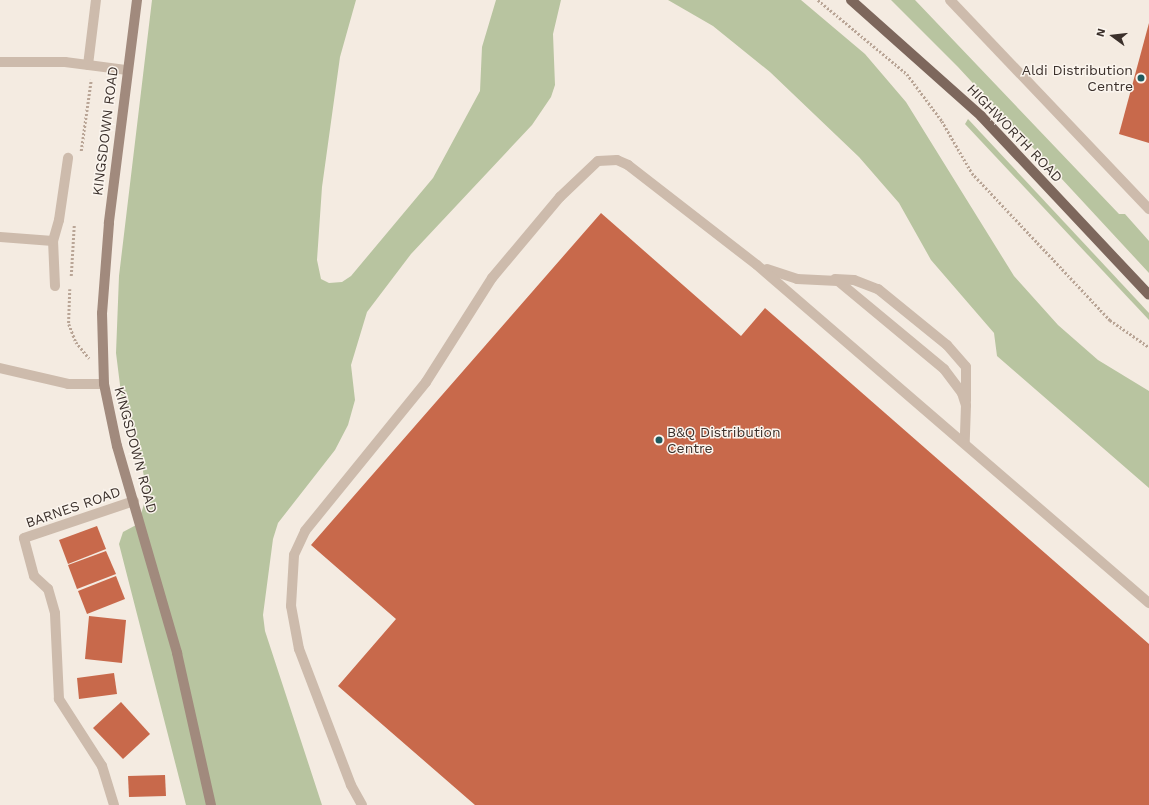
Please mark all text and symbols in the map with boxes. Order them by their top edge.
north arrow [1093,16,1133,56]
text: N [1094,27,1108,38]
place label: Aldi Distribution Centre [1022,62,1133,94]
street label: KINGSDOWN ROAD [89,65,121,197]
marker: Aldi Distribution Centre [1136,73,1146,83]
street label: HIGHWORTH ROAD [964,80,1066,186]
street label: KINGSDOWN ROAD [111,385,161,515]
place label: B&Q Distribution Centre [667,424,781,456]
marker: B&Q Distribution Centre [654,435,664,445]
street label: BARNES ROAD [23,483,123,531]

